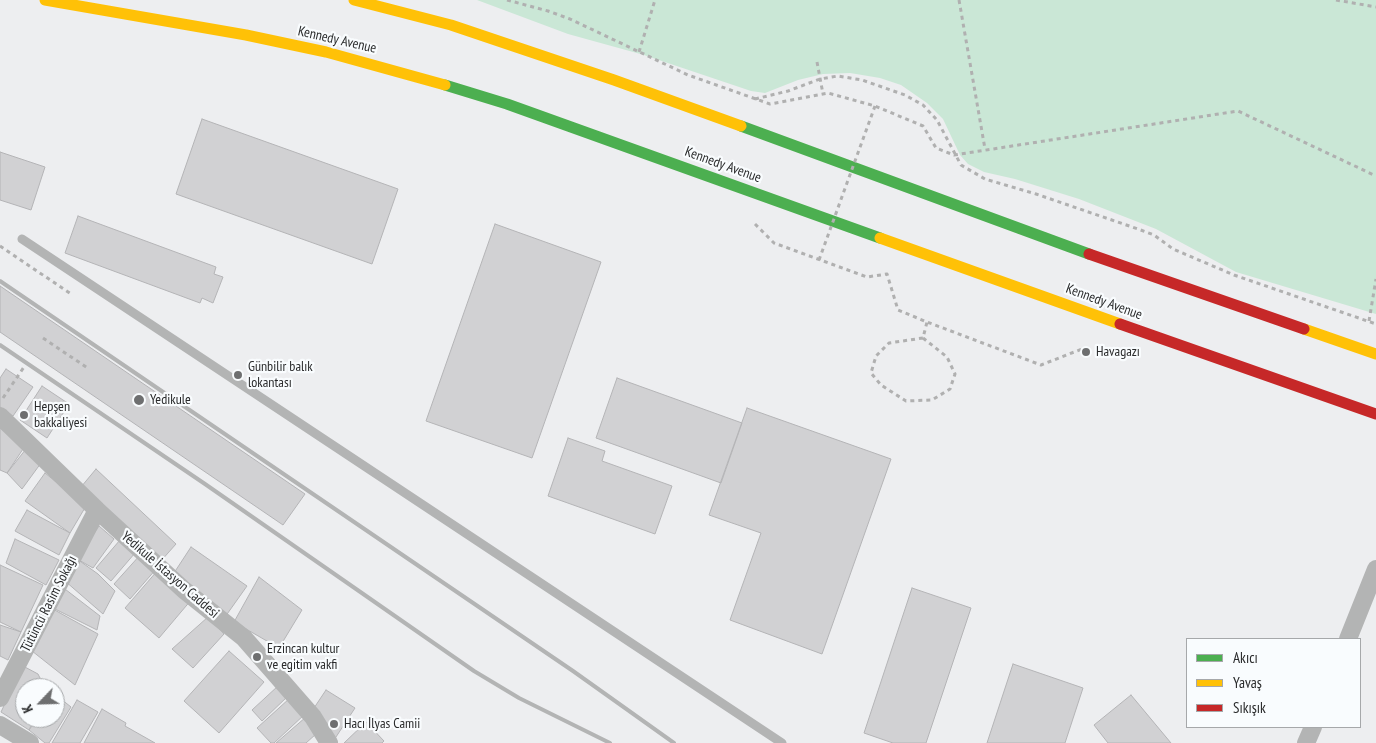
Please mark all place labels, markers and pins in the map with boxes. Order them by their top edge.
place label: Havagazı [1096,344,1140,360]
marker: Havagazı [1080,346,1092,358]
place label: Günbilir balık lokantası [248,359,313,392]
marker: Günbilir balık lokantası [232,369,244,381]
place label: Yedikule [150,392,191,408]
marker: Yedikule [132,393,146,407]
place label: Hepşen bakkaliyesi [34,399,87,432]
marker: Hepşen bakkaliyesi [18,409,30,421]
place label: Erzincan kultur ve egitim vakfi [267,641,339,674]
marker: Erzincan kultur ve egitim vakfi [251,651,263,663]
place label: Hacı İlyas Camii [344,716,420,732]
marker: Hacı İlyas Camii [328,718,340,730]

